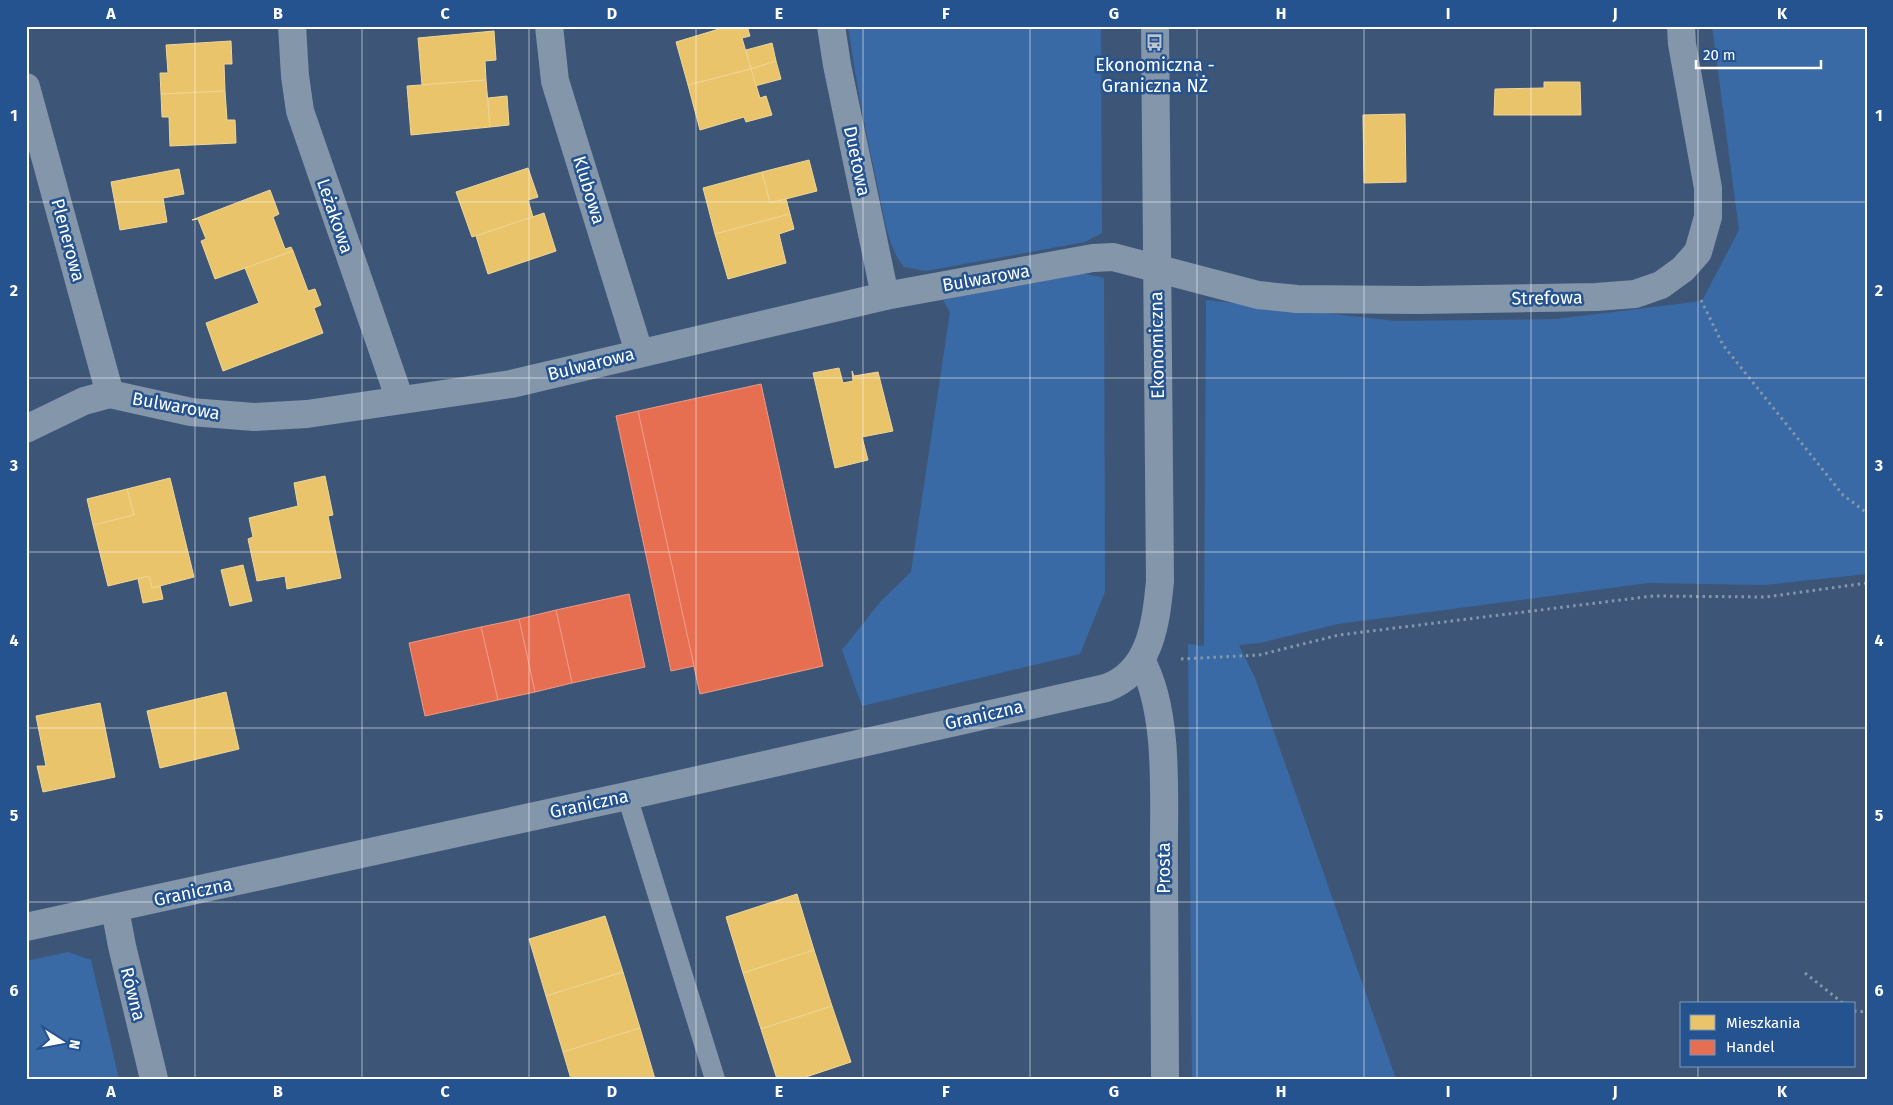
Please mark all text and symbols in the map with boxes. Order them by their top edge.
text: A [105,4,116,23]
text: B [273,4,283,23]
text: C [440,4,450,23]
text: D [607,4,617,23]
text: E [775,4,783,23]
text: F [942,4,950,23]
text: G [1109,4,1119,23]
text: H [1276,4,1286,23]
text: I [1446,4,1450,23]
text: J [1611,4,1618,23]
text: K [1777,4,1788,23]
bus stop icon: Ekonomiczna - Graniczna NŻ [1145,32,1165,52]
scale bar [1696,38,1820,70]
text: 20 m [1703,46,1736,64]
place label: Ekonomiczna - Graniczna NŻ [1095,54,1215,97]
text: 1 [10,106,18,125]
text: 1 [1875,106,1883,125]
street label: Duetowa [839,124,875,198]
street label: Klubowa [568,153,610,227]
street label: Leżakowa [312,176,358,256]
street label: Plenerowa [46,196,90,284]
street label: Bulwarowa [940,259,1032,297]
text: 2 [10,281,18,300]
text: 2 [1875,281,1883,300]
street label: Strefowa [1511,286,1583,310]
street label: Ekonomiczna [1145,291,1169,399]
street label: Bulwarowa [545,343,637,385]
street label: Bulwarowa [130,387,222,425]
text: 3 [9,456,18,475]
text: 3 [1874,456,1883,475]
text: 4 [9,631,19,650]
text: 4 [1874,631,1884,650]
street label: Graniczna [943,695,1025,735]
street label: Graniczna [548,785,630,823]
text: 5 [10,806,19,825]
text: 5 [1875,806,1884,825]
street label: Prosta [1153,842,1175,894]
street label: Graniczna [152,873,234,911]
street label: Równa [116,965,150,1023]
text: 6 [9,981,19,1000]
text: 6 [1874,981,1884,1000]
legend [1680,1002,1856,1068]
text: Mieszkania [1726,1014,1800,1032]
north arrow [38,1018,88,1068]
text: N [65,1038,84,1051]
text: Handel [1726,1038,1775,1056]
text: A [105,1082,116,1101]
text: B [273,1082,283,1101]
text: C [440,1082,450,1101]
text: D [607,1082,617,1101]
text: E [775,1082,783,1101]
text: F [942,1082,950,1101]
text: G [1109,1082,1119,1101]
text: H [1276,1082,1286,1101]
text: I [1446,1082,1450,1101]
text: J [1611,1082,1618,1101]
text: K [1777,1082,1788,1101]

